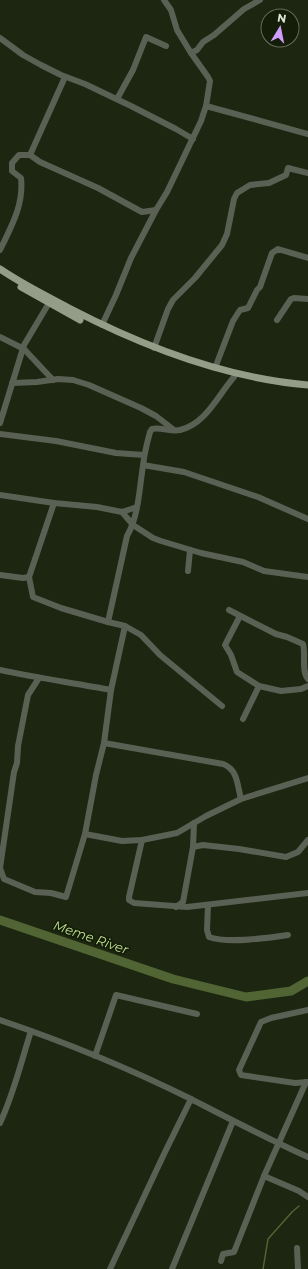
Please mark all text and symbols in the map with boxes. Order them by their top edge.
north arrow [260,8,300,48]
text: N [276,10,287,26]
water label: Meme River [51,917,131,958]

